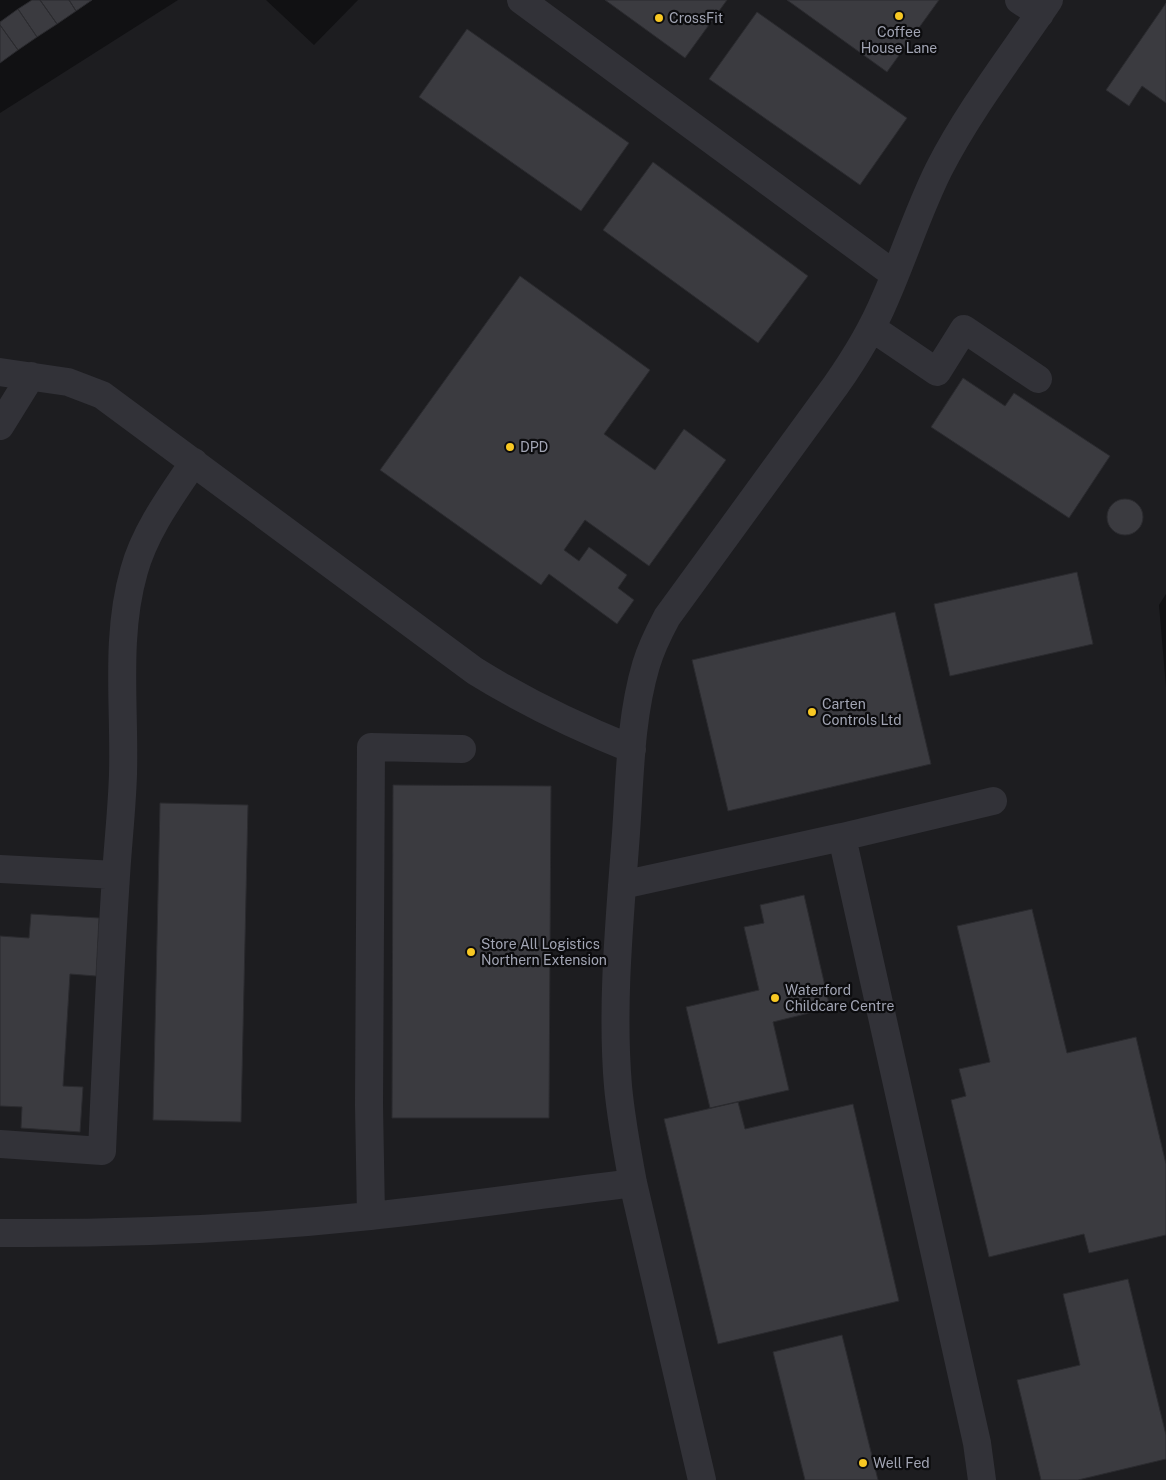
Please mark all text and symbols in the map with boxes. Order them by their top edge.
place label: CrossFit [669,10,723,26]
marker: Coffee House Lane [893,10,905,22]
marker: CrossFit [653,12,665,24]
place label: Coffee House Lane [861,24,937,56]
place label: DPD [520,439,548,455]
marker: DPD [504,441,516,453]
place label: Carten Controls Ltd [822,696,901,728]
marker: Carten Controls Ltd [806,706,818,718]
place label: Store All Logistics Northern Extension [481,936,607,968]
marker: Store All Logistics Northern Extension [465,946,477,958]
place label: Waterford Childcare Centre [785,982,894,1014]
marker: Waterford Childcare Centre [769,992,781,1004]
place label: Well Fed [873,1455,930,1471]
marker: Well Fed [857,1457,869,1469]

